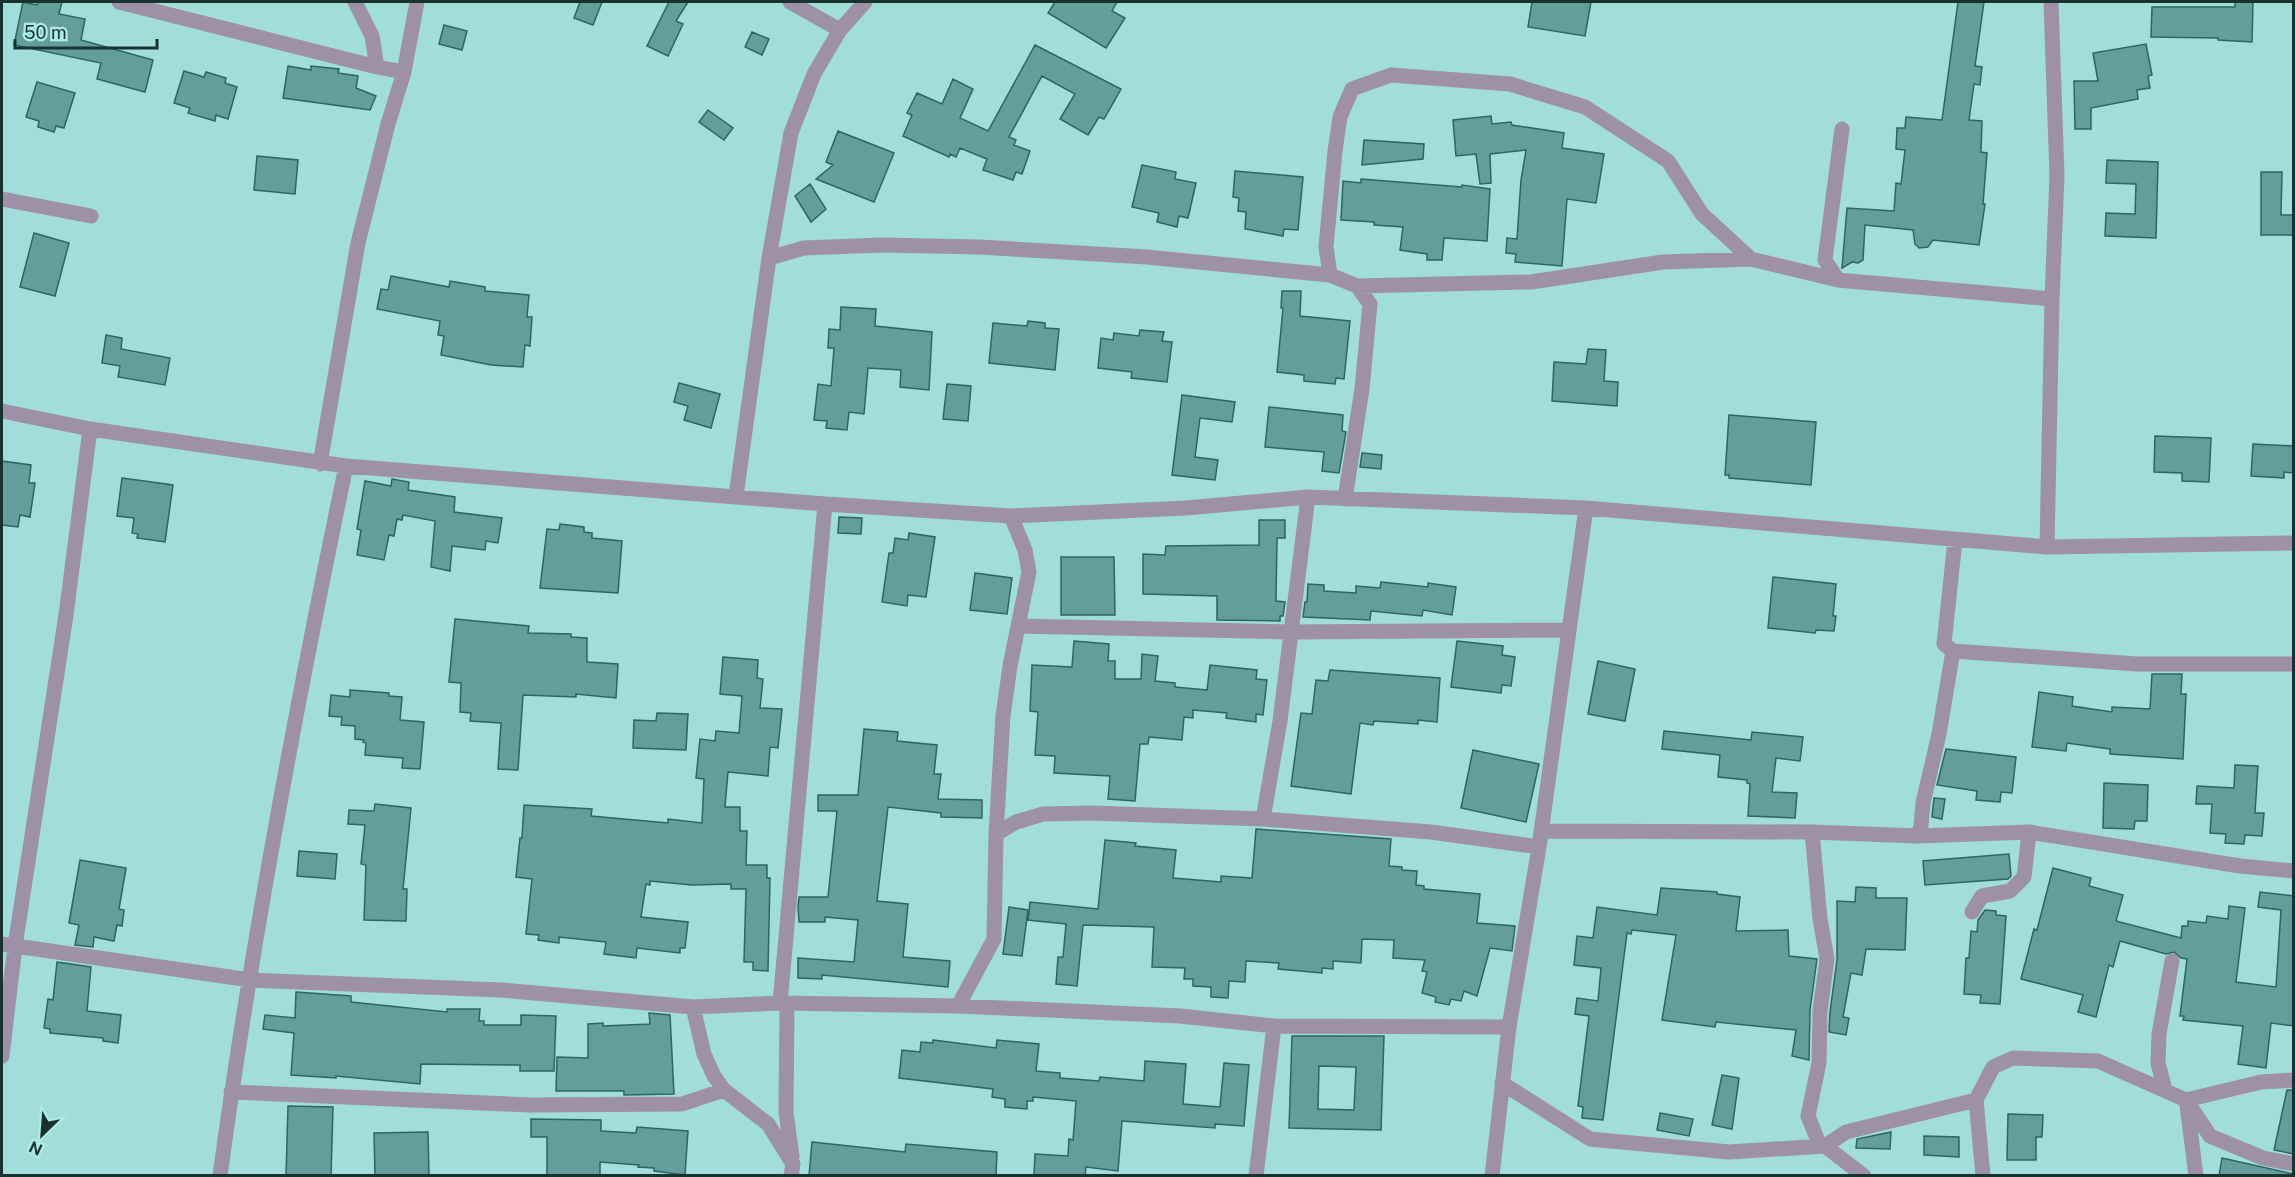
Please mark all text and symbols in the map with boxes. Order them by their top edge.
scale bar [15,12,158,50]
text: 50 m [24,22,67,43]
north arrow [12,1105,72,1165]
text: N [26,1137,46,1159]

